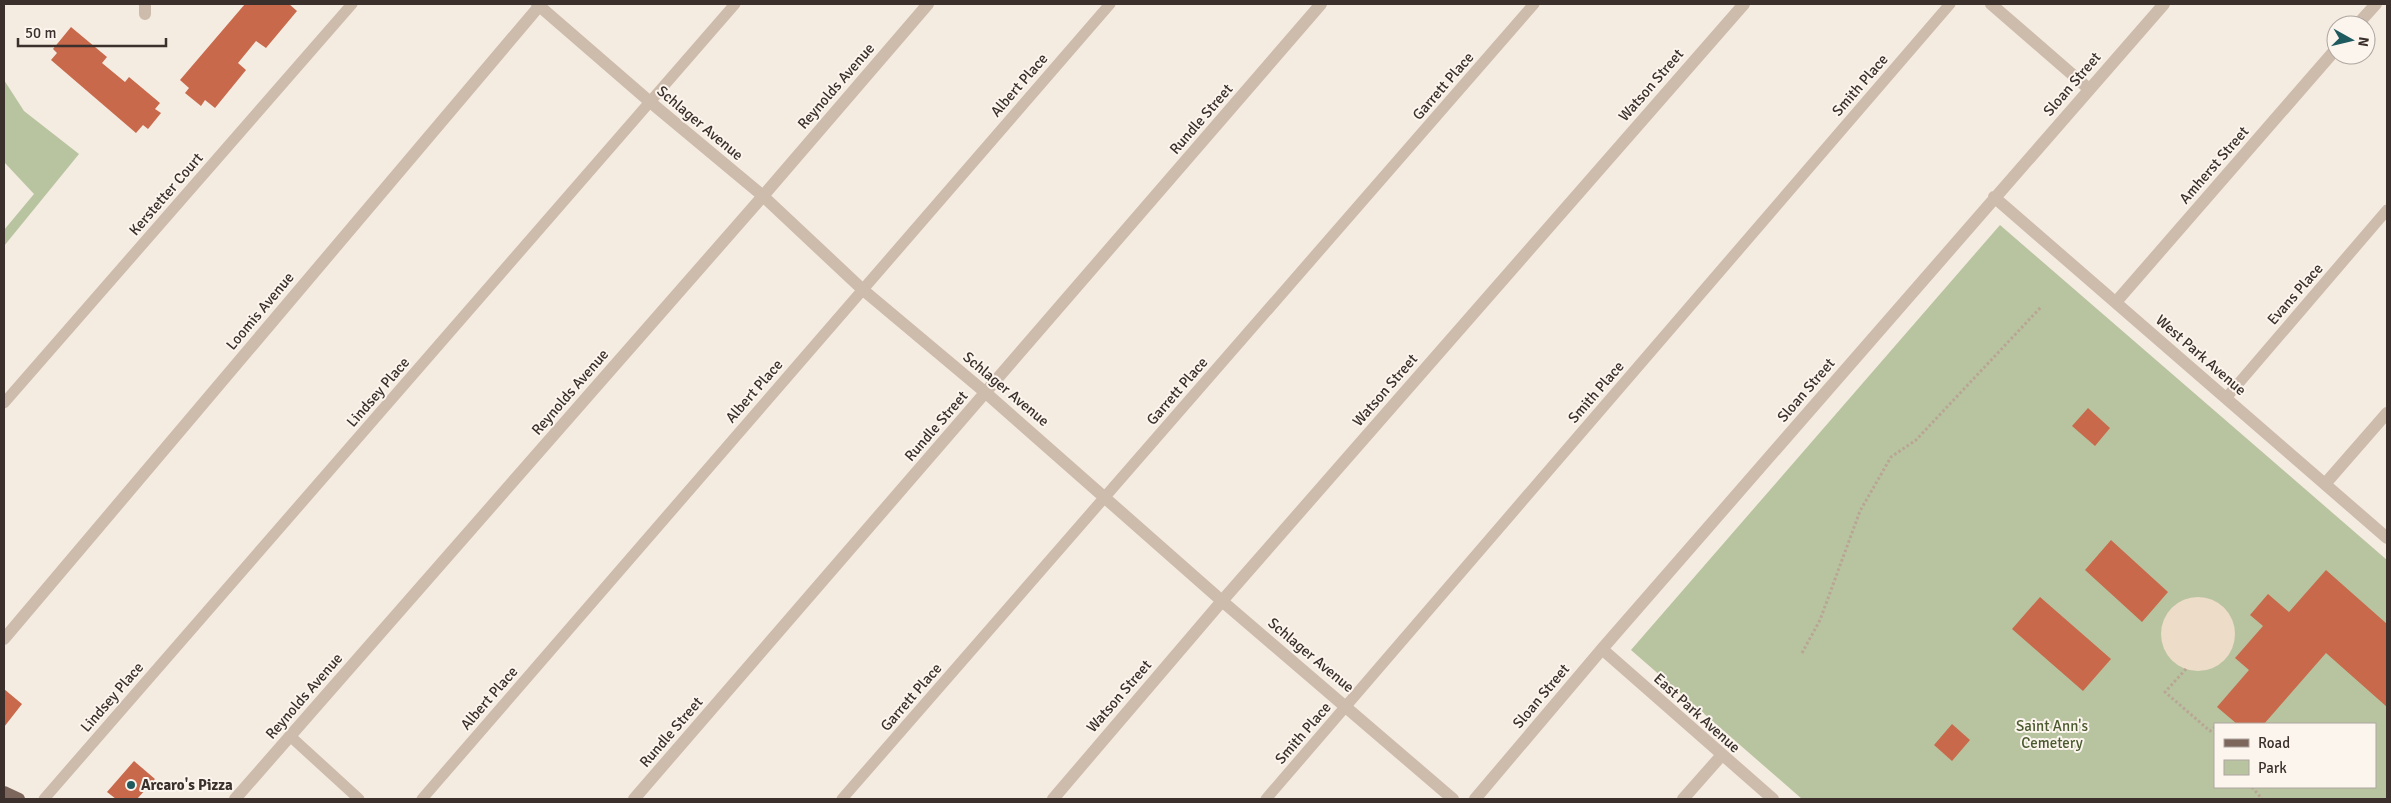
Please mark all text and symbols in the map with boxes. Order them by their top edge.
scale bar [18,15,165,47]
north arrow [2326,15,2376,65]
text: 50 m [25,24,56,42]
text: N [2354,36,2372,48]
street label: Reynolds Avenue [794,39,878,133]
street label: Watson Street [1615,45,1687,125]
street label: Garrett Place [1409,48,1477,124]
street label: Sloan Street [2039,48,2105,120]
street label: Albert Place [987,50,1051,120]
street label: Smith Place [1828,50,1892,120]
street label: Rundle Street [1166,80,1236,158]
street label: Schlager Avenue [653,82,747,164]
street label: Amherst Street [2176,123,2252,207]
street label: Kerstetter Court [125,149,207,239]
street label: Evans Place [2263,260,2327,328]
street label: Loomis Avenue [222,268,298,354]
street label: West Park Avenue [2152,311,2250,399]
street label: Reynolds Avenue [528,345,612,439]
street label: Schlager Avenue [959,348,1053,430]
street label: Watson Street [1349,350,1421,430]
street label: Lindsey Place [343,353,413,431]
street label: Garrett Place [1143,353,1211,429]
street label: Sloan Street [1773,354,1839,426]
street label: Albert Place [722,356,786,426]
street label: Smith Place [1564,357,1628,427]
street label: Rundle Street [901,387,971,465]
street label: Schlager Avenue [1264,614,1358,696]
street label: Reynolds Avenue [262,649,346,743]
street label: Watson Street [1083,656,1155,736]
street label: Lindsey Place [77,658,147,736]
street label: Garrett Place [877,659,945,735]
street label: Sloan Street [1509,660,1573,732]
street label: Albert Place [457,663,521,733]
street label: East Park Avenue [1650,669,1744,757]
street label: Rundle Street [636,693,706,771]
street label: Smith Place [1271,698,1335,768]
park label: Saint Ann's Cemetery [2016,717,2088,752]
legend [2214,723,2376,788]
text: Road [2258,734,2290,752]
text: Park [2258,759,2287,777]
place label: Arcaro's Pizza [141,776,233,794]
marker: Arcaro's Pizza [125,779,137,791]

